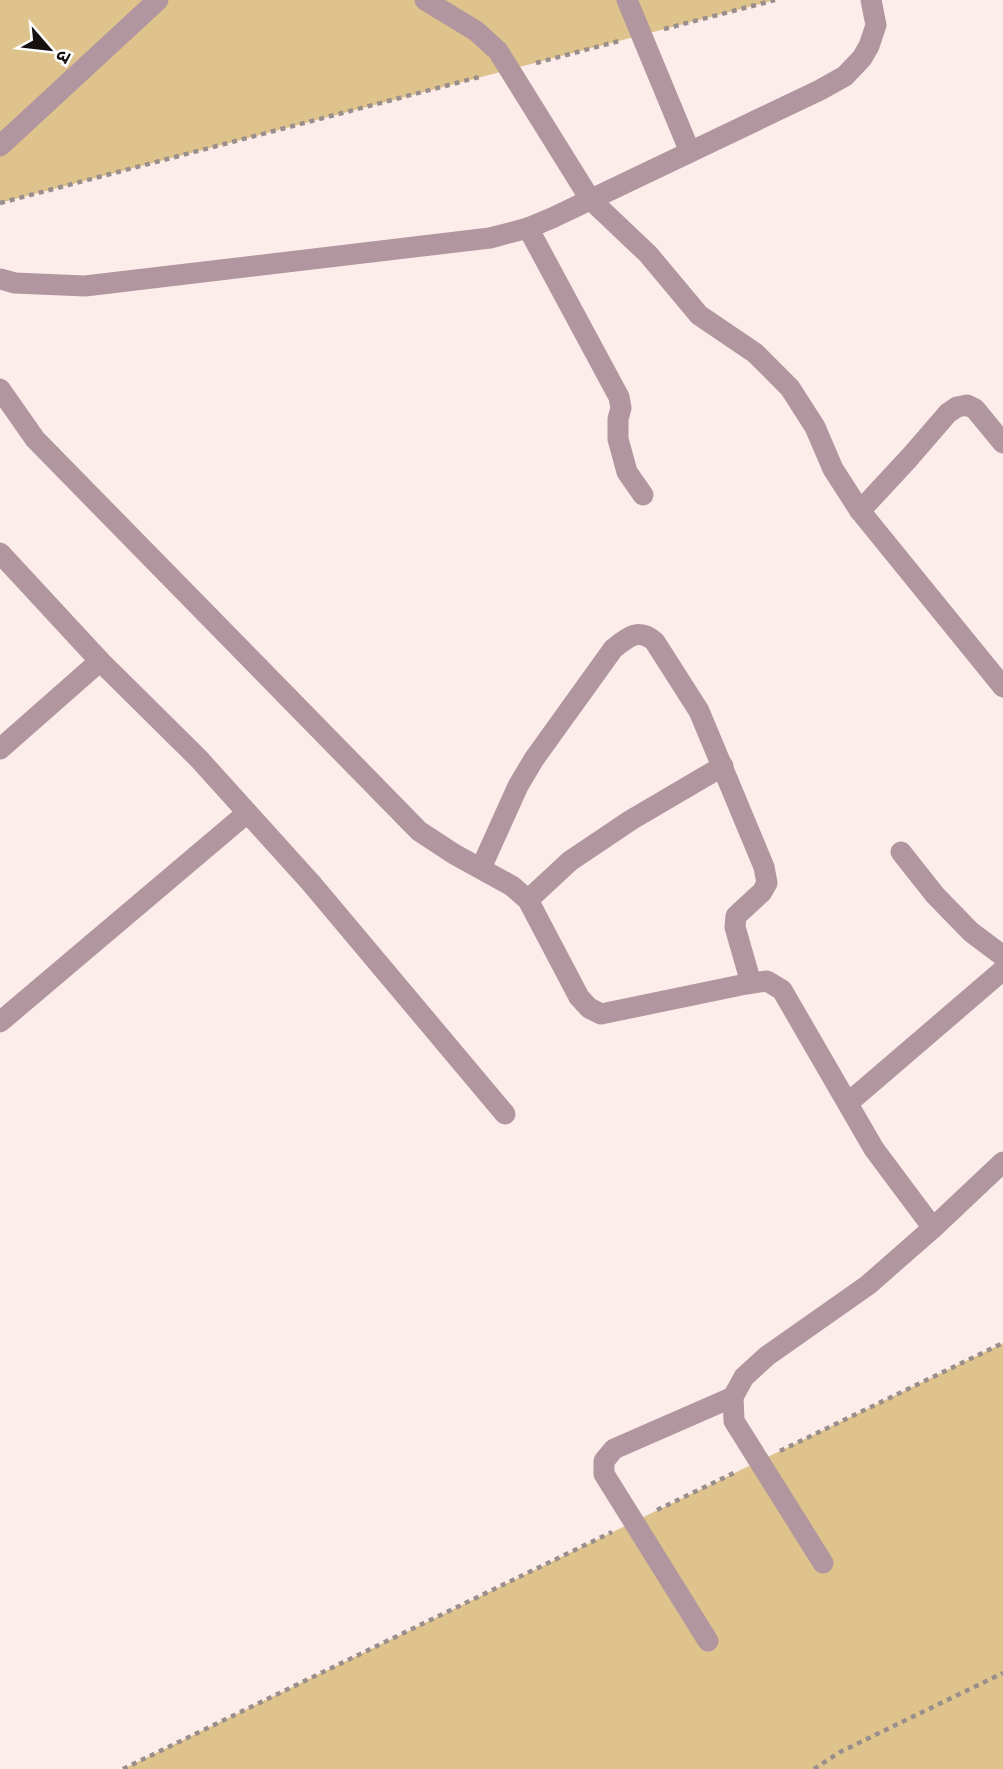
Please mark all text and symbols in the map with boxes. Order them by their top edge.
north arrow [14,14,84,84]
text: उ [50,46,75,67]

